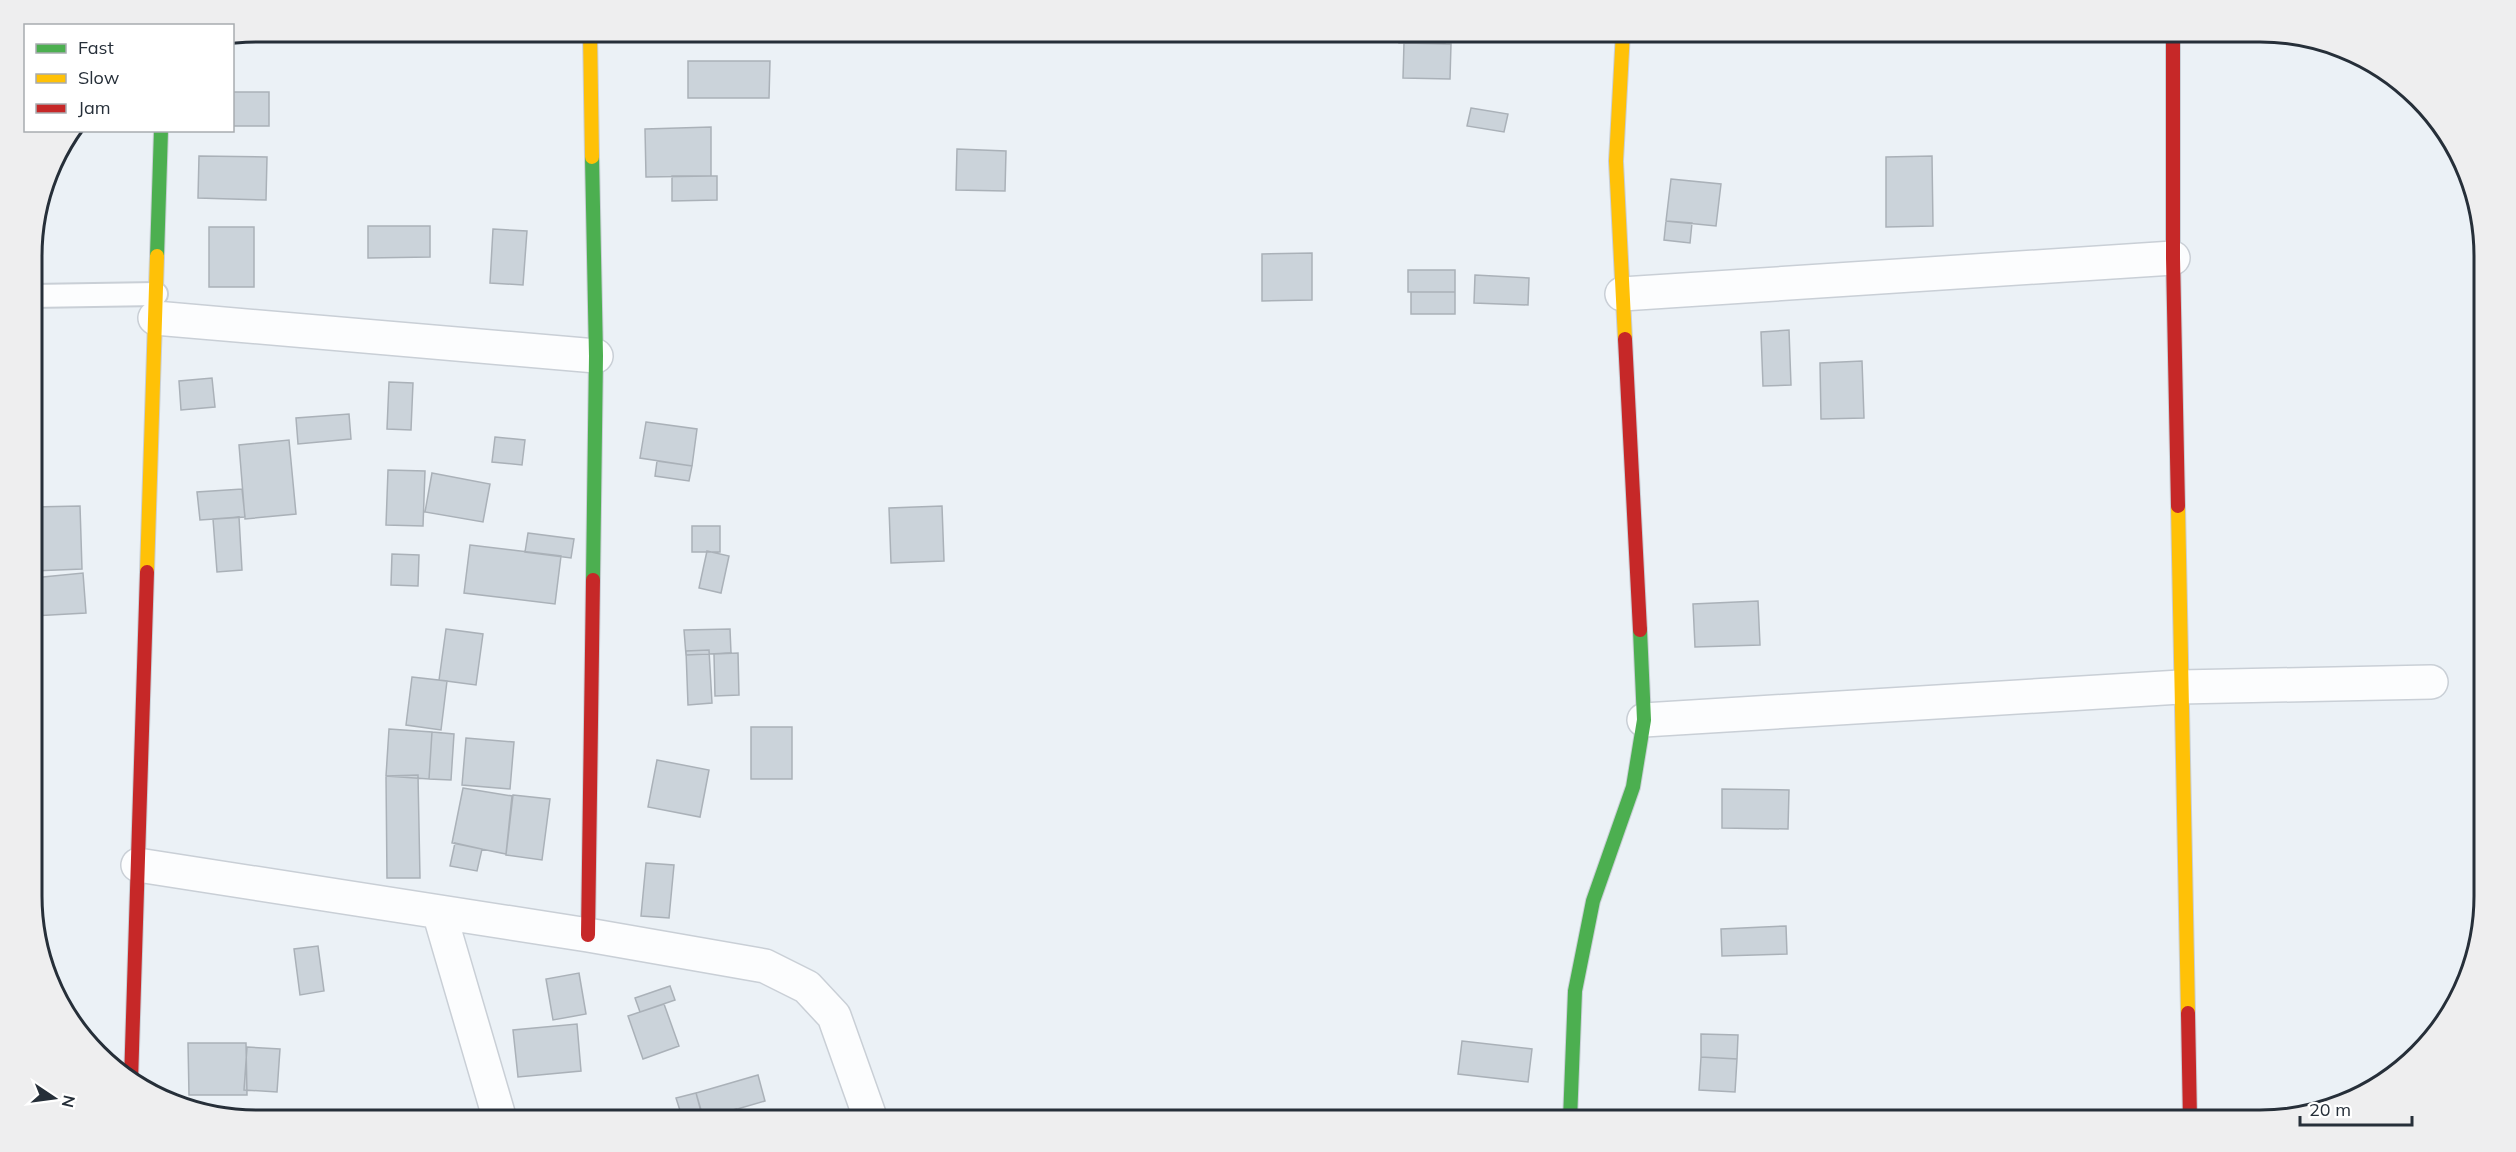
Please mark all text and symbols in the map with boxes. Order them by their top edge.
legend [24,24,234,132]
text: Fast [78,36,114,59]
text: Slow [78,66,120,89]
text: Jam [78,96,111,119]
north arrow [24,1068,84,1128]
scale bar [2300,1089,2412,1127]
text: N [58,1093,80,1110]
text: 20 m [2309,1098,2351,1121]

